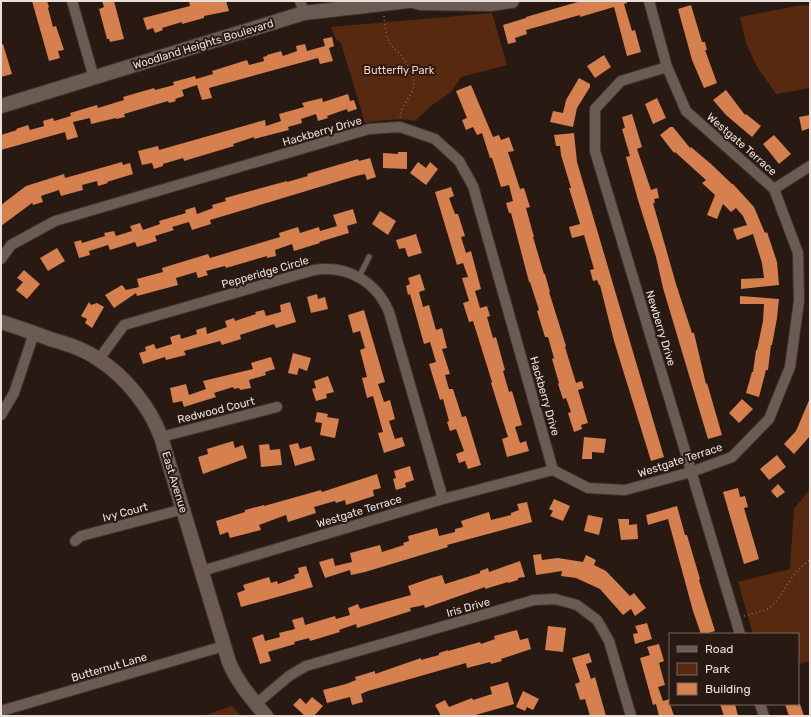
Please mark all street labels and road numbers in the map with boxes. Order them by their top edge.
street label: Woodland Heights Boulevard [131,17,275,72]
street label: Westgate Terrace [704,111,779,178]
street label: Hackberry Drive [281,114,363,149]
street label: Pepperidge Circle [220,254,310,291]
street label: Newberry Drive [643,289,678,368]
street label: Hackberry Drive [527,355,562,437]
street label: Redwood Court [176,394,257,426]
street label: Westgate Terrace [636,441,724,480]
street label: East Avenue [159,450,190,514]
street label: Westgate Terrace [315,492,403,531]
street label: Ivy Court [101,500,150,525]
street label: Iris Drive [445,595,491,620]
street label: Butternut Lane [70,650,149,685]

